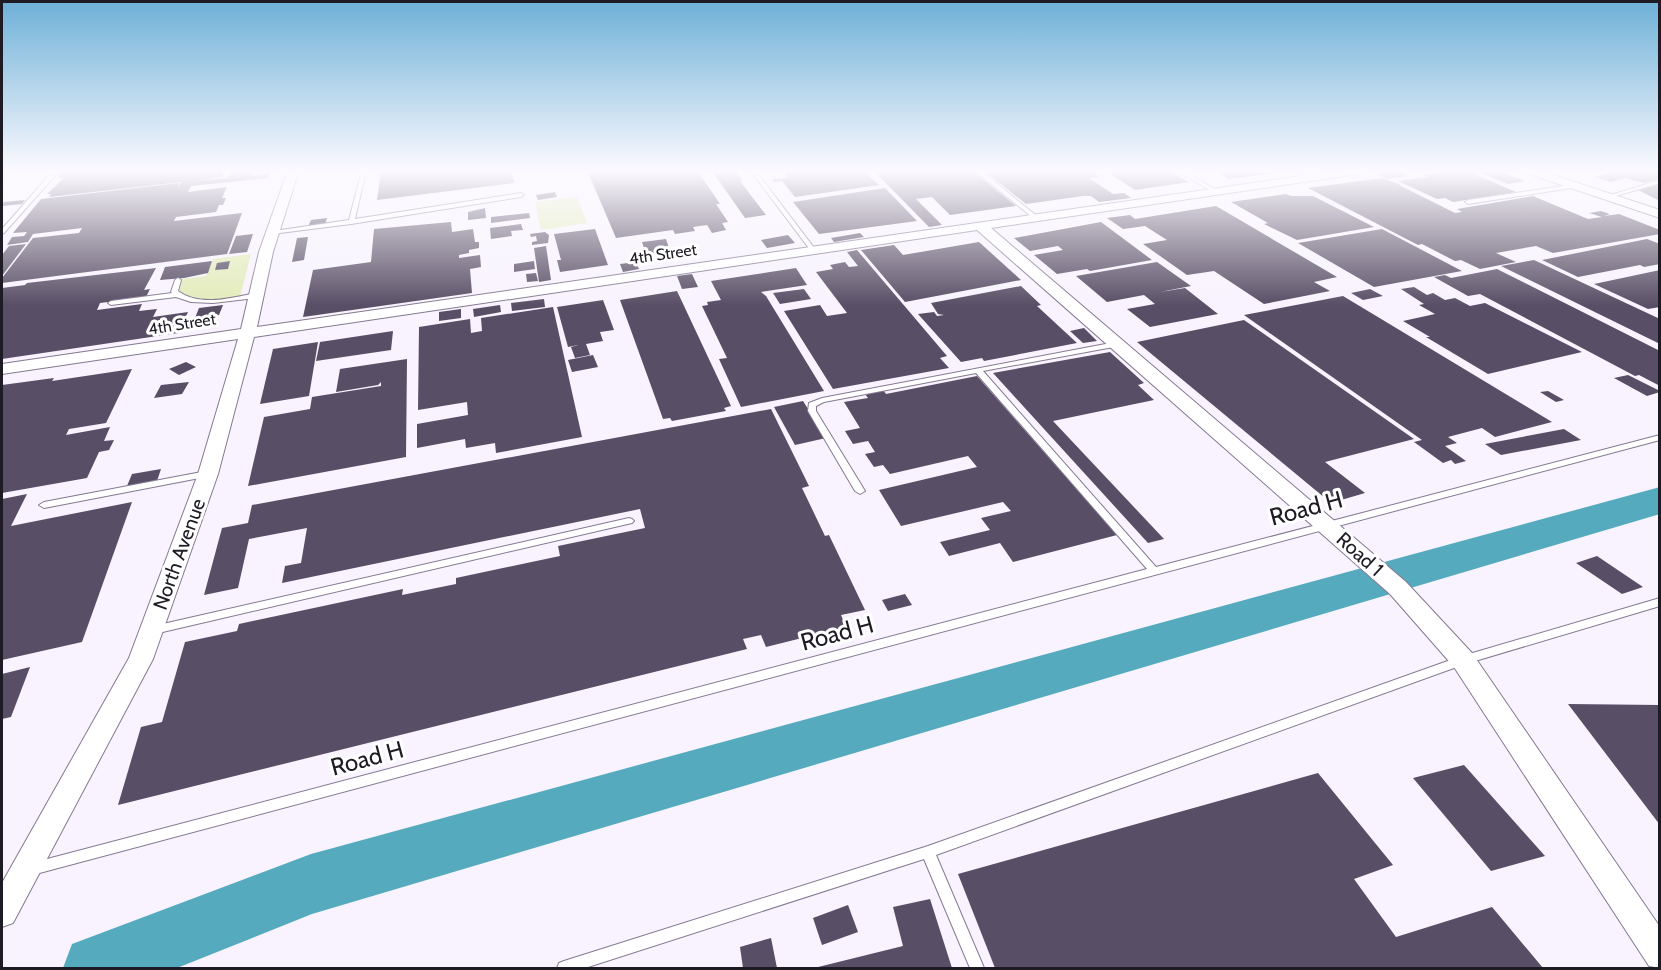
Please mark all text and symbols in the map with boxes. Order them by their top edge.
street label: 4th Street [628,240,699,268]
street label: 4th Street [147,309,218,339]
street label: Road H [1266,484,1346,532]
street label: North Avenue [148,495,210,613]
street label: Road 1 [1332,527,1388,581]
street label: Road H [797,609,877,657]
street label: Road H [327,734,407,782]

